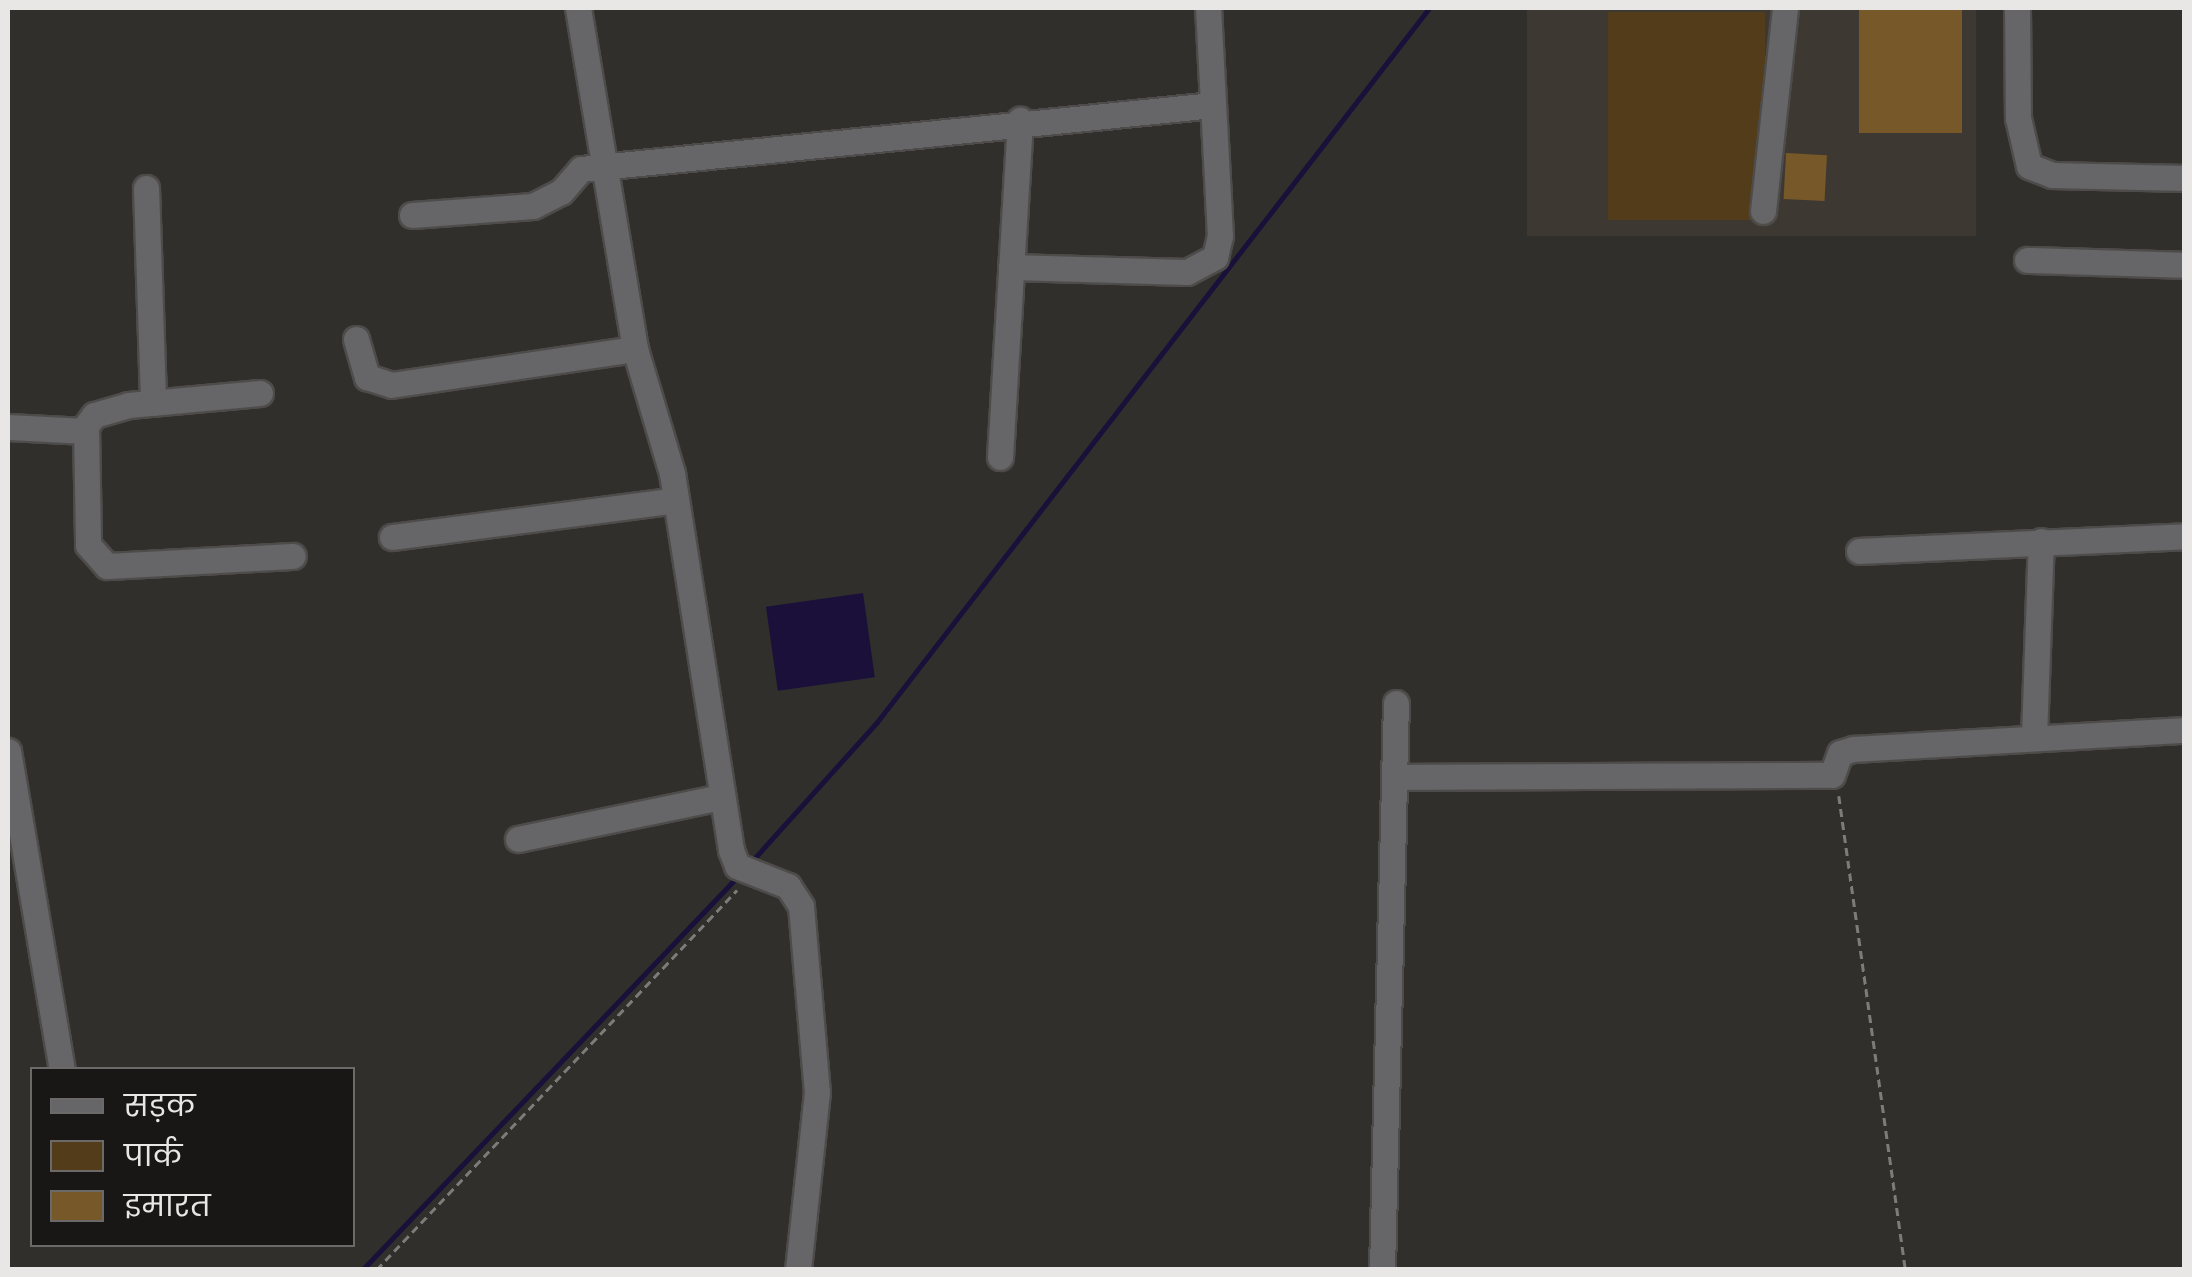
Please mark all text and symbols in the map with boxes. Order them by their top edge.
legend [30,1067,355,1247]
text: सड़क [124,1084,196,1127]
text: पार्क [124,1134,182,1177]
text: इमारत [124,1184,211,1227]

